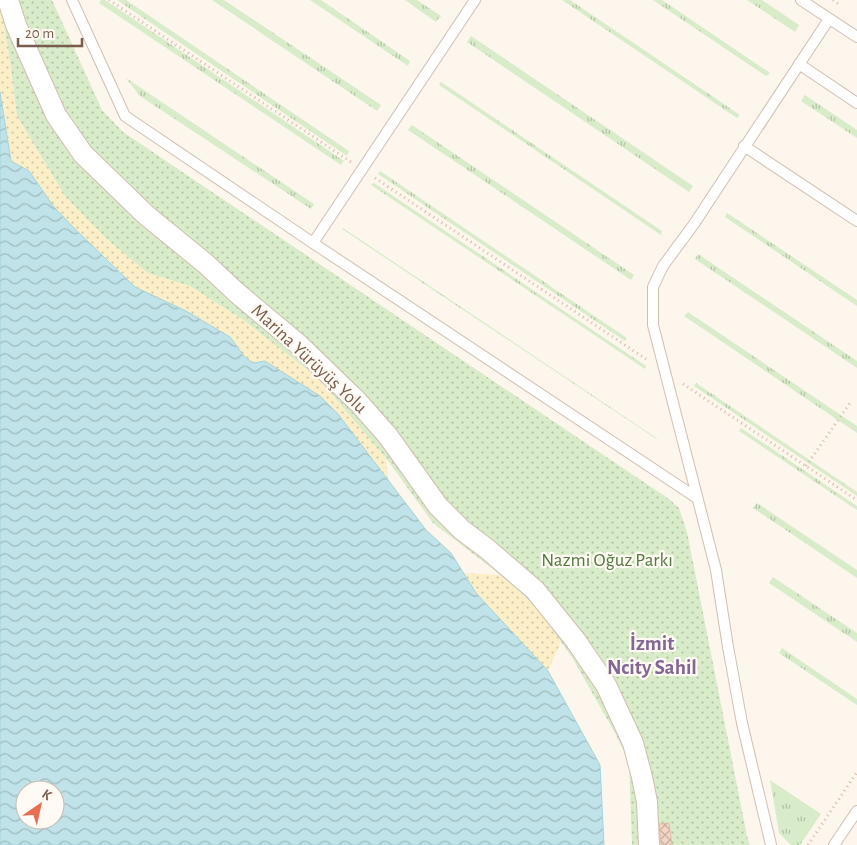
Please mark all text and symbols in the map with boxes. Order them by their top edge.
scale bar [18,15,81,47]
text: 20 m [25,26,54,41]
street label: Marina Yürüyüş Yolu [248,301,371,417]
park label: Nazmi Oğuz Parkı [541,551,673,570]
district label: İzmit Ncity Sahil [607,632,697,678]
north arrow [15,780,65,830]
text: K [39,787,55,804]

